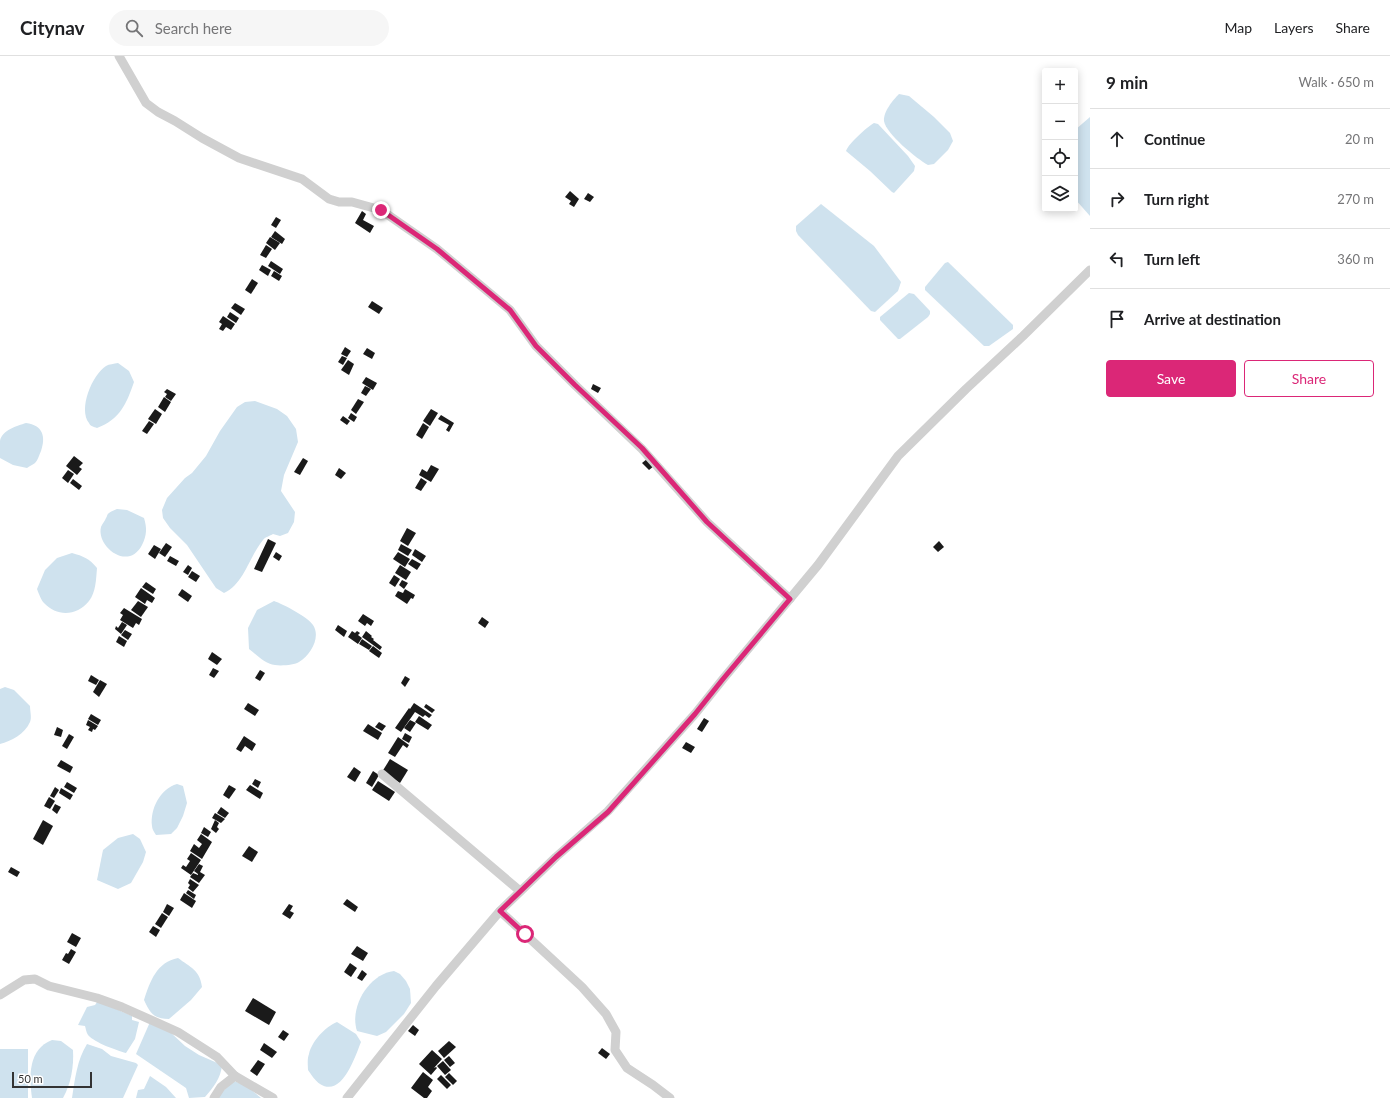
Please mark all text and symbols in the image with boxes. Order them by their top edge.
search box [109,10,389,46]
text: Citynav [20,16,85,39]
icon: search [123,17,145,39]
text: Search here [155,19,232,37]
text: Map [1224,19,1252,36]
text: Layers [1274,19,1314,36]
text: Share [1336,19,1370,36]
map controls [1042,68,1078,212]
button: + [1042,68,1078,104]
text: 9 min [1106,72,1148,93]
text: Walk · 650 m [1298,74,1374,90]
button: − [1042,104,1078,140]
icon: ahead [1106,128,1128,150]
text: Continue [1144,130,1205,148]
text: 20 m [1345,131,1374,147]
button: locate [1042,140,1078,176]
button: layers [1042,176,1078,212]
icon: right [1106,188,1128,210]
text: Turn right [1144,190,1209,208]
text: 270 m [1337,191,1374,207]
route end [372,201,390,219]
icon: left [1106,248,1128,270]
text: Turn left [1144,250,1200,268]
text: 360 m [1337,251,1374,267]
icon: arrive [1106,308,1128,330]
text: Arrive at destination [1144,310,1281,328]
button: Save [1106,360,1236,397]
button: Share [1244,360,1374,397]
route start [516,925,534,943]
scale bar [12,1070,92,1089]
text: 50 m [18,1072,43,1085]

